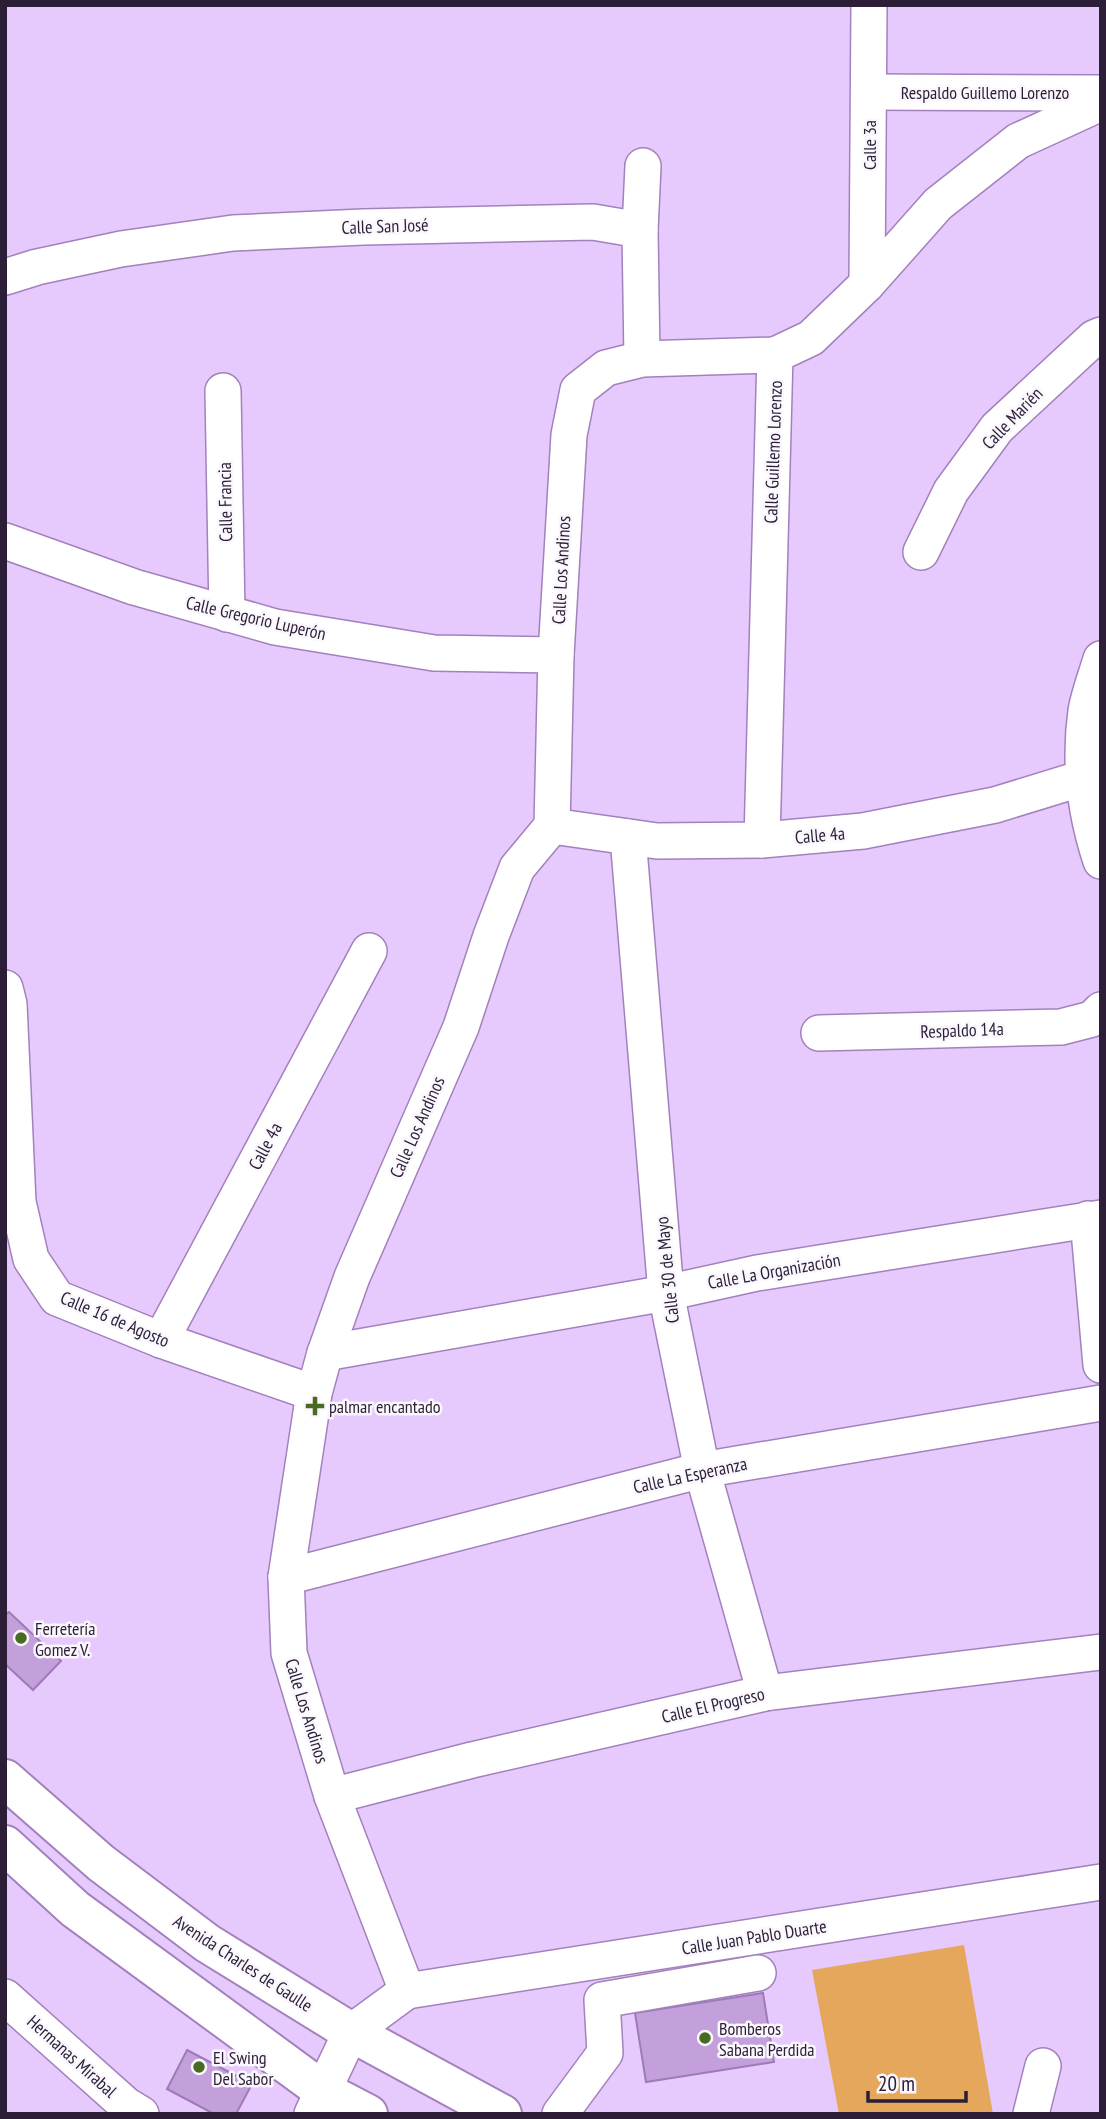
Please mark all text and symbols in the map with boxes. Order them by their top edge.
street label: Respaldo Guillemo Lorenzo [901,81,1069,104]
street label: Calle 3a [858,120,881,170]
street label: Calle San José [341,213,429,239]
street label: Calle Guillemo Lorenzo [759,380,787,524]
street label: Calle Marién [977,382,1047,454]
street label: Calle Francia [213,462,237,542]
street label: Calle Los Andinos [547,515,575,625]
street label: Calle Gregorio Luperón [184,591,328,645]
street label: Calle 4a [794,821,846,849]
street label: Respaldo 14a [920,1017,1004,1043]
street label: Calle Los Andinos [384,1073,450,1181]
street label: Calle 4a [243,1118,287,1174]
street label: Calle 30 de Mayo [650,1215,684,1324]
street label: Calle La Organización [706,1248,842,1294]
street label: Calle 16 de Agosto [57,1286,173,1352]
place label: palmar encantado [329,1395,441,1418]
marker: palmar encantado [307,1398,323,1414]
street label: Calle La Esperanza [631,1452,749,1498]
place label: Ferretería Gomez V. [35,1617,95,1661]
marker: Ferretería Gomez V. [13,1630,29,1646]
street label: Calle Los Andinos [280,1656,334,1766]
street label: Calle El Progreso [659,1682,767,1728]
street label: Avenida Charles de Gaulle [169,1909,317,2017]
street label: Calle Juan Pablo Duarte [680,1914,828,1960]
street label: Hermanas Mirabal [22,2010,122,2103]
place label: Bomberos Sabana Perdida [719,2017,815,2061]
marker: Bomberos Sabana Perdida [697,2030,713,2046]
place label: El Swing Del Sabor [213,2046,273,2090]
marker: El Swing Del Sabor [191,2059,207,2075]
scale bar [868,2060,966,2104]
text: 20 m [878,2070,915,2097]

